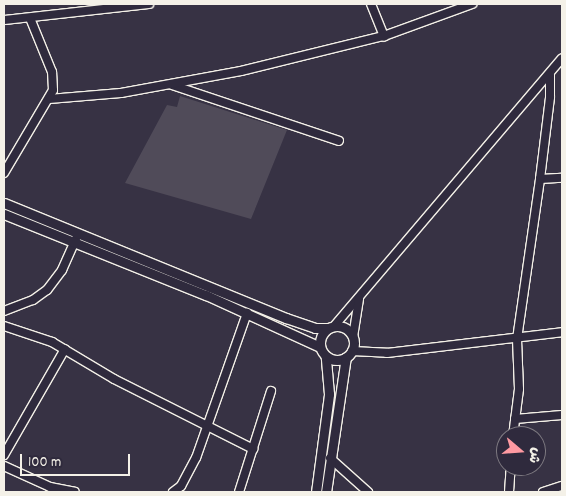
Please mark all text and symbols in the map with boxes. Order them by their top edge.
north arrow [496,426,546,476]
scale bar [22,444,132,476]
text: ش [522,445,546,466]
text: 100 m [28,452,61,474]

